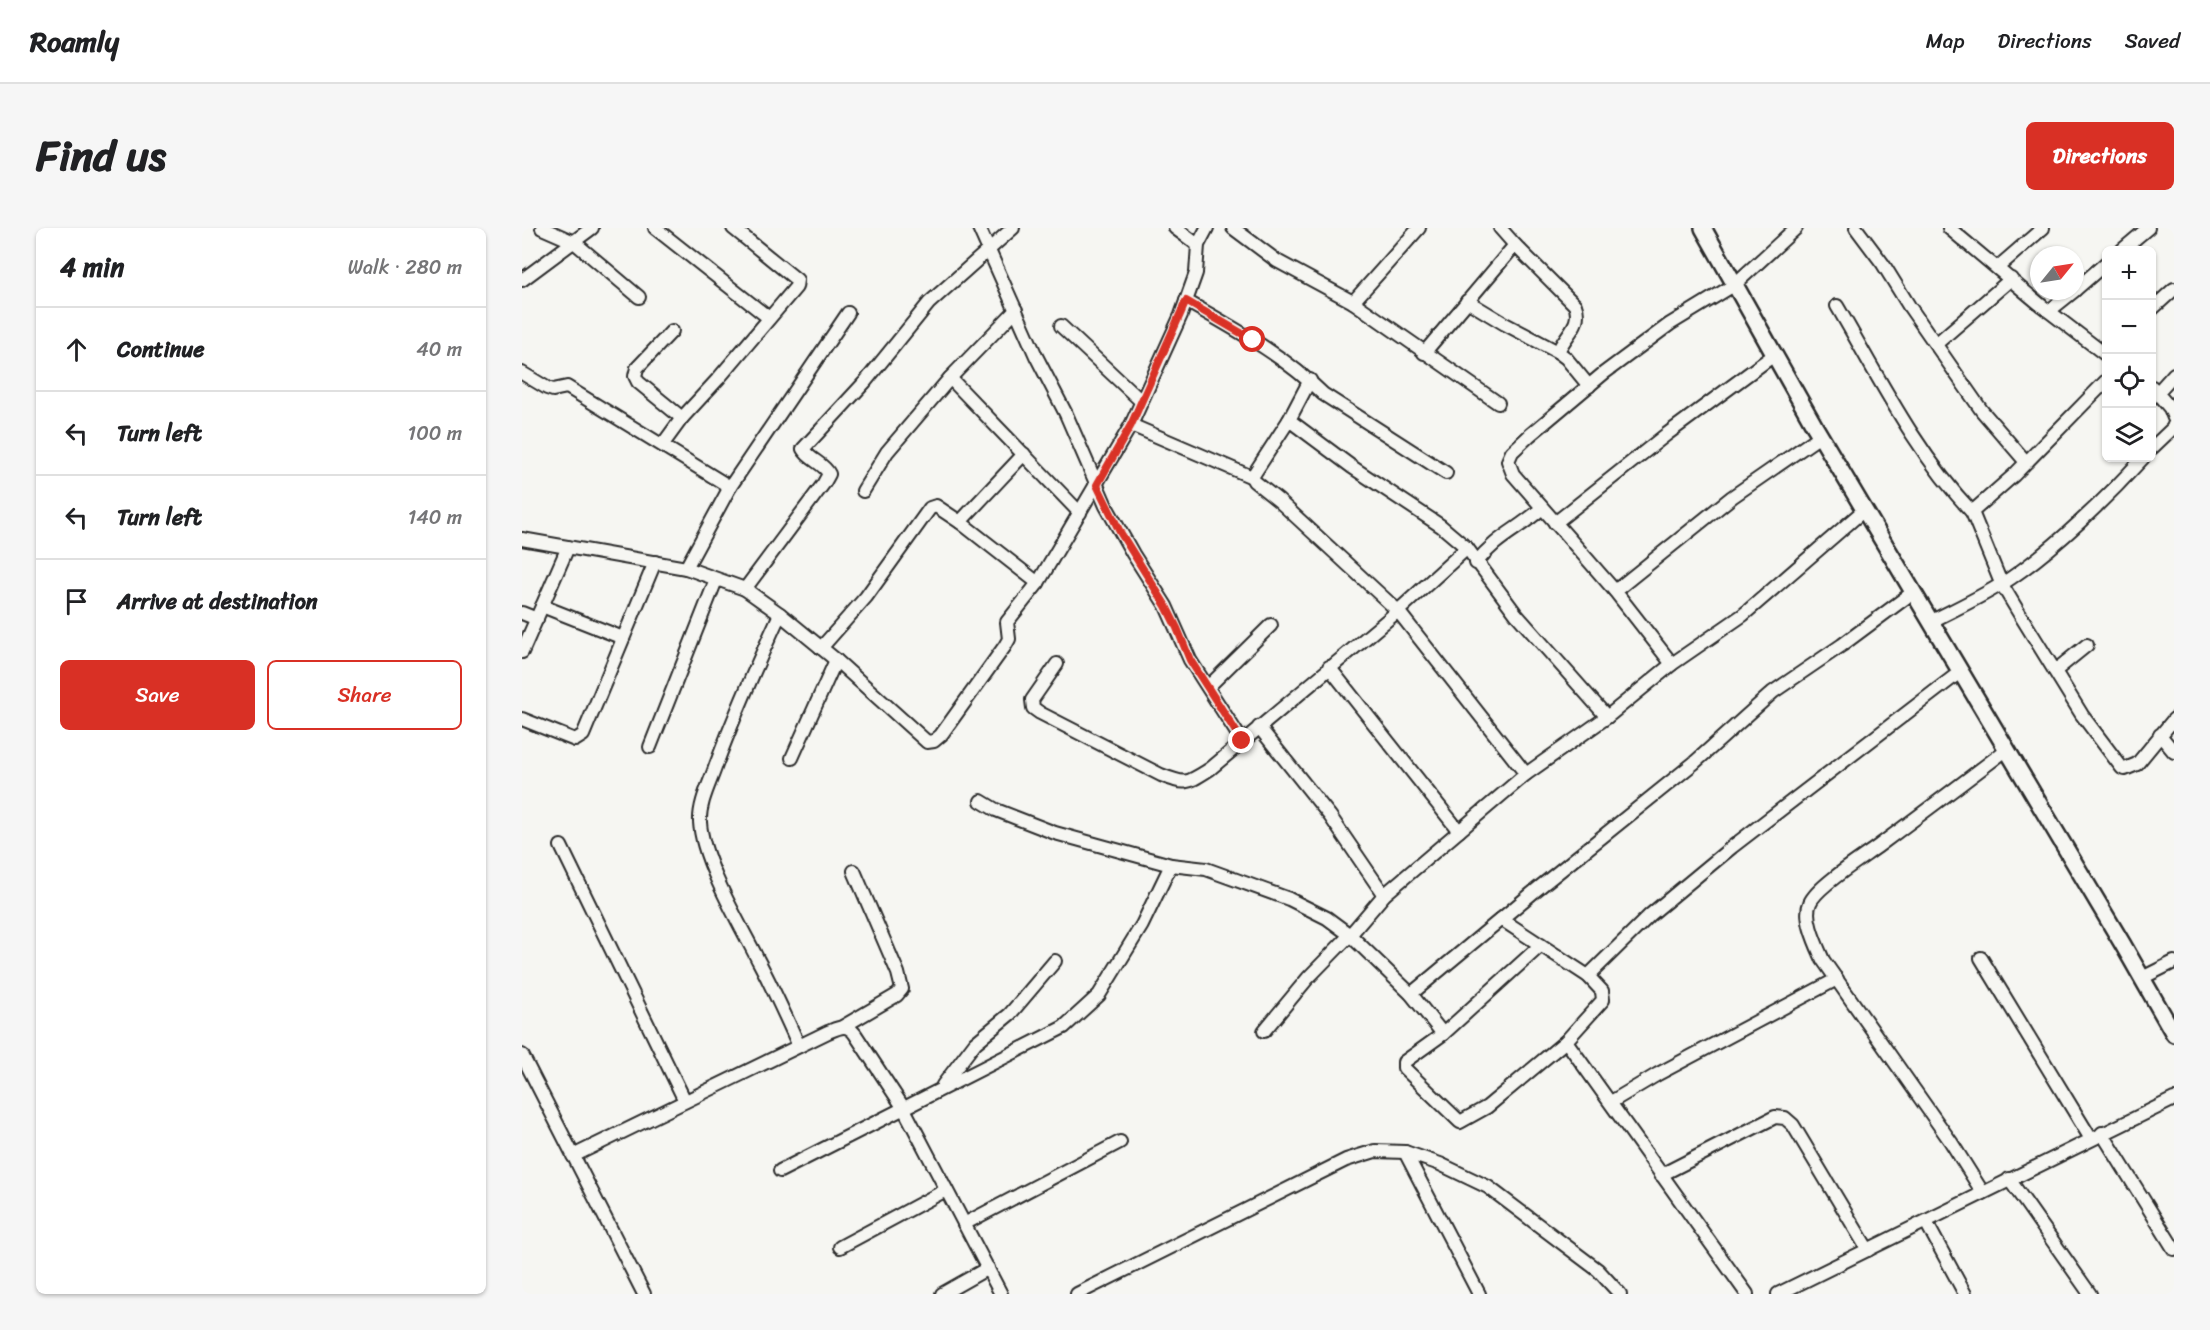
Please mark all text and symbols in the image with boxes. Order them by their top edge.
text: Roamly [30,17,119,66]
text: Map [1926,22,1964,60]
text: Directions [1997,22,2092,60]
text: Saved [2125,22,2180,60]
text: Find us [36,119,166,193]
button: Directions [2026,122,2174,190]
text: 4 min [60,244,124,290]
north arrow [2030,246,2084,300]
map controls [2102,246,2156,462]
button: + [2102,246,2156,300]
text: Walk · 280 m [348,250,462,285]
button: − [2102,300,2156,354]
route start [1239,326,1265,352]
text: Continue [117,330,205,369]
text: 40 m [416,332,462,367]
icon: ahead [60,333,93,366]
button: locate [2102,354,2156,408]
button: layers [2102,408,2156,462]
text: Turn left [117,414,202,453]
text: 100 m [408,416,462,451]
icon: left [60,417,93,450]
text: Turn left [117,498,202,537]
text: 140 m [408,500,462,535]
icon: left [60,501,93,534]
text: Arrive at destination [117,582,318,621]
icon: arrive [60,585,93,618]
button: Save [60,660,255,730]
button: Share [267,660,462,730]
route end [1228,727,1254,753]

